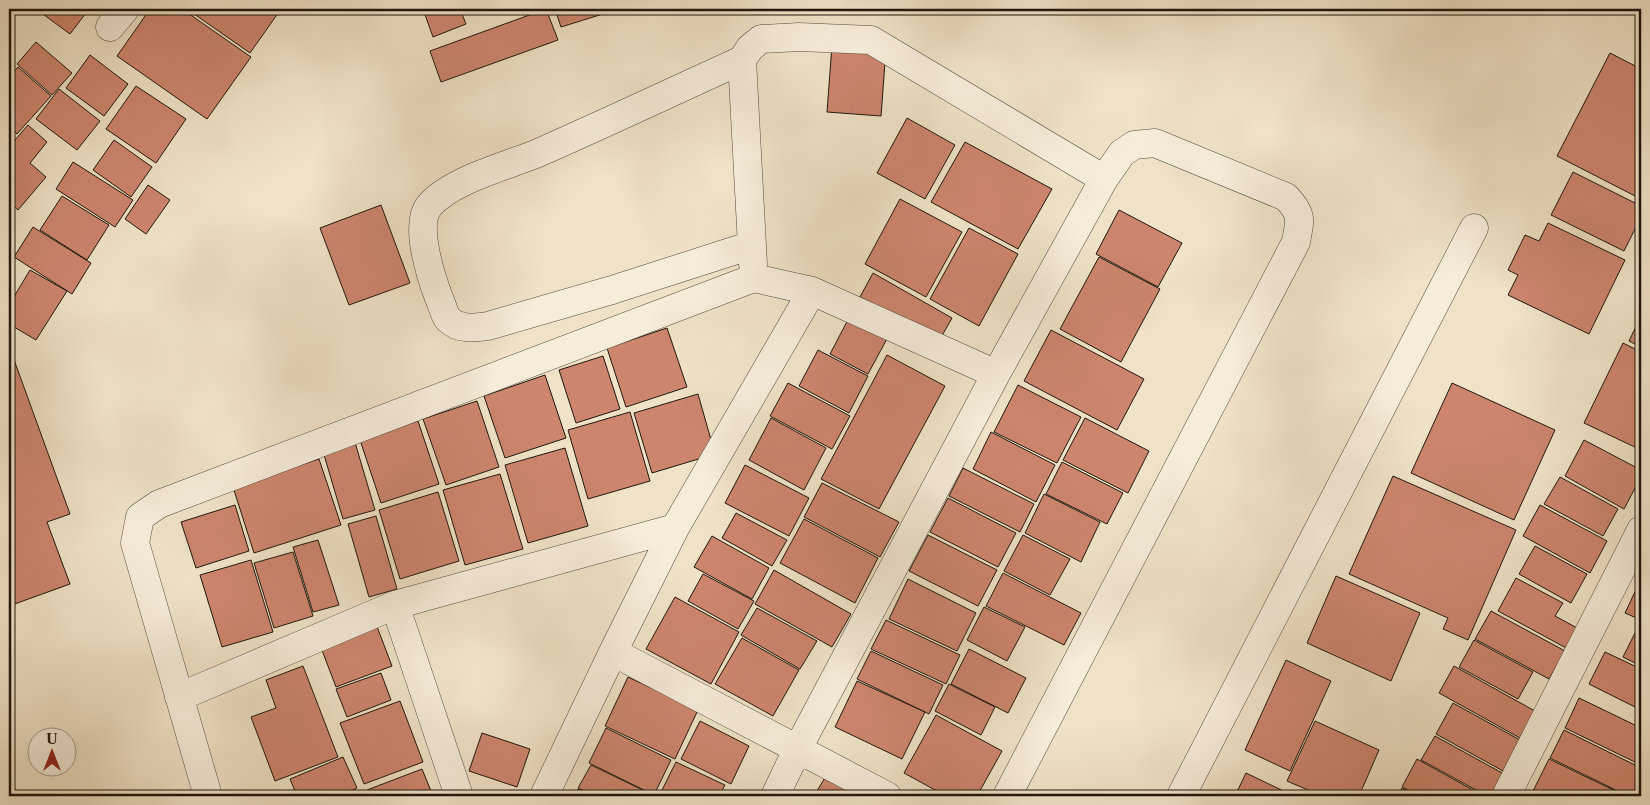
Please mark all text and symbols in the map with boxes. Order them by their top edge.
north arrow [28,728,78,778]
text: U [46,730,58,748]

